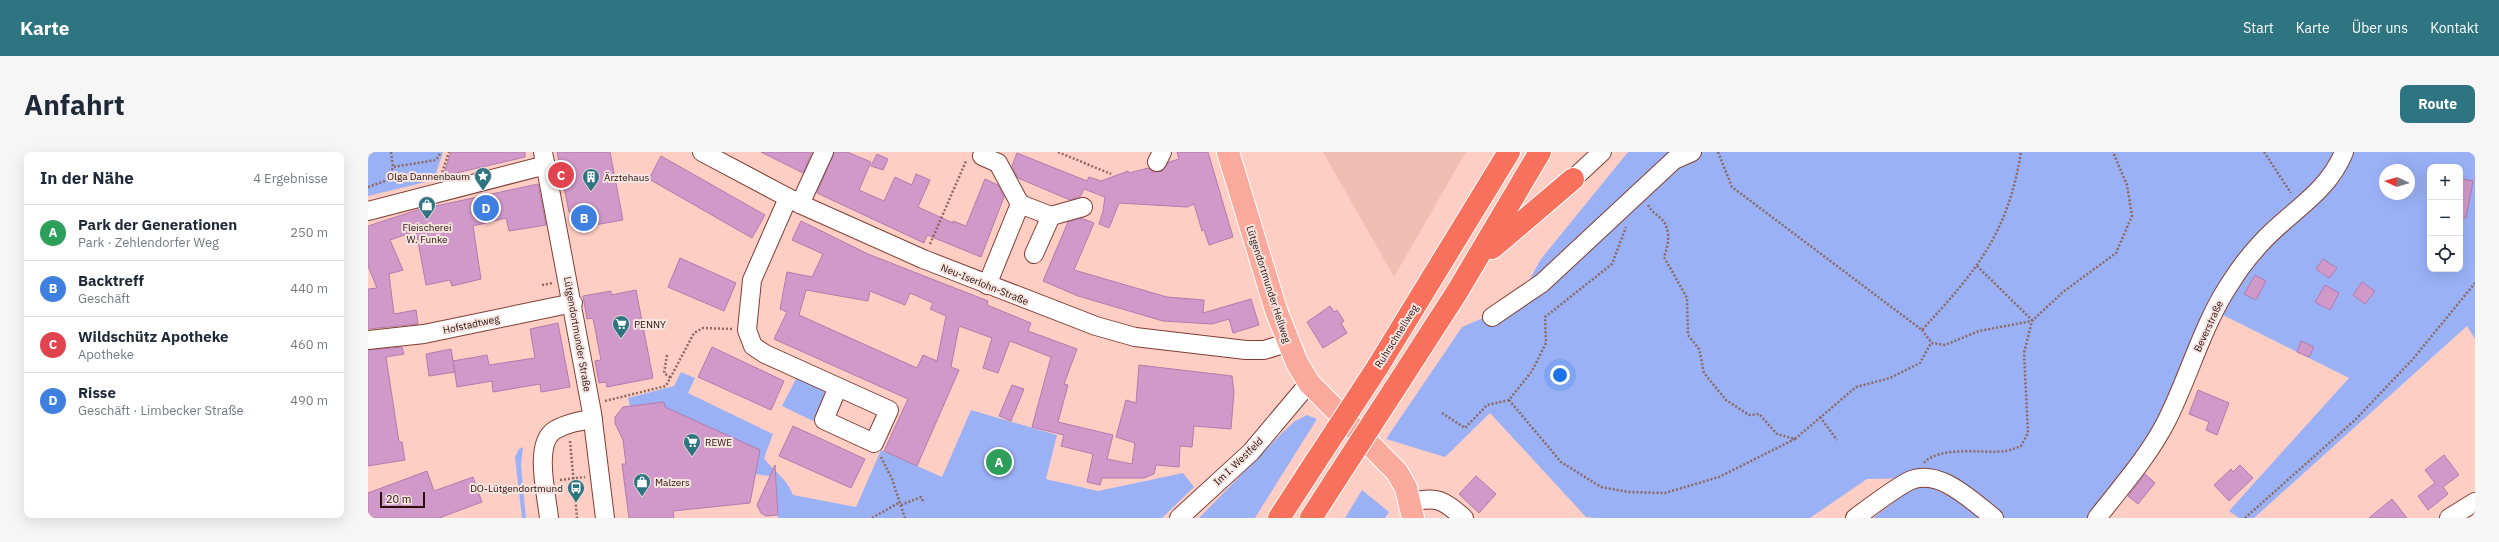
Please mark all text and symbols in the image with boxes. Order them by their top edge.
text: Karte [20,16,69,40]
text: Start [2243,19,2274,37]
text: Karte [2296,19,2330,37]
text: Über uns [2352,19,2408,37]
text: Kontakt [2430,19,2479,37]
button: Route [2400,85,2475,123]
text: Anfahrt [24,86,125,123]
pin: C [548,160,574,190]
north arrow [2379,164,2415,200]
map controls [2427,164,2463,272]
button: + [2427,164,2463,200]
place icon: Olga Dannenbaum [473,166,493,191]
text: In der Nähe [40,167,134,189]
building icon: Ärztehaus [581,167,601,192]
text: 4 Ergebnisse [253,170,328,187]
place label: Olga Dannenbaum [387,170,470,183]
place label: Ärztehaus [604,171,649,184]
pin: D [473,193,499,223]
shop icon: Fleischerei W. Funke [417,195,437,220]
button: − [2427,200,2463,236]
pin: B [571,203,597,233]
text: Park der Generationen [78,215,237,234]
place label: Fleischerei W. Funke [403,221,451,246]
text: A [49,224,57,241]
text: 250 m [290,224,328,241]
street label: Lütgendortmunder Hellweg [1243,224,1294,345]
text: Park · Zehlendorfer Weg [78,234,219,251]
button: locate [2427,236,2463,272]
street label: Neu-Iserlohn-Straße [939,261,1031,308]
text: Backtreff [78,271,144,290]
street label: Lütgendortmunder Straße [561,276,594,393]
text: B [49,280,57,297]
text: 440 m [290,280,328,297]
text: Geschäft [78,290,130,307]
street label: Beverstraße [2191,298,2226,354]
street label: Ruhrschnellweg [1372,302,1421,370]
street label: Hofstadtweg [442,312,501,337]
supermarket icon: PENNY [611,314,631,339]
place label: PENNY [634,318,666,331]
text: Wildschütz Apotheke [78,327,228,346]
text: C [49,336,57,353]
text: 460 m [290,336,328,353]
text: Apotheke [78,346,134,363]
your location [1550,365,1570,385]
text: Risse [78,383,116,402]
text: D [48,392,58,409]
text: 490 m [290,392,328,409]
text: Geschäft · Limbecker Straße [78,402,244,419]
supermarket icon: REWE [682,432,702,457]
street label: Im I. Westfeld [1211,435,1266,488]
place label: REWE [705,436,732,449]
pin: A [986,447,1012,477]
shop icon: Malzers [632,472,652,497]
place label: Malzers [655,476,690,489]
bus stop icon: DO-Lütgendortmund [566,478,586,503]
place label: DO-Lütgendortmund [470,482,563,495]
scale bar [380,490,425,509]
text: 20 m [386,492,411,506]

